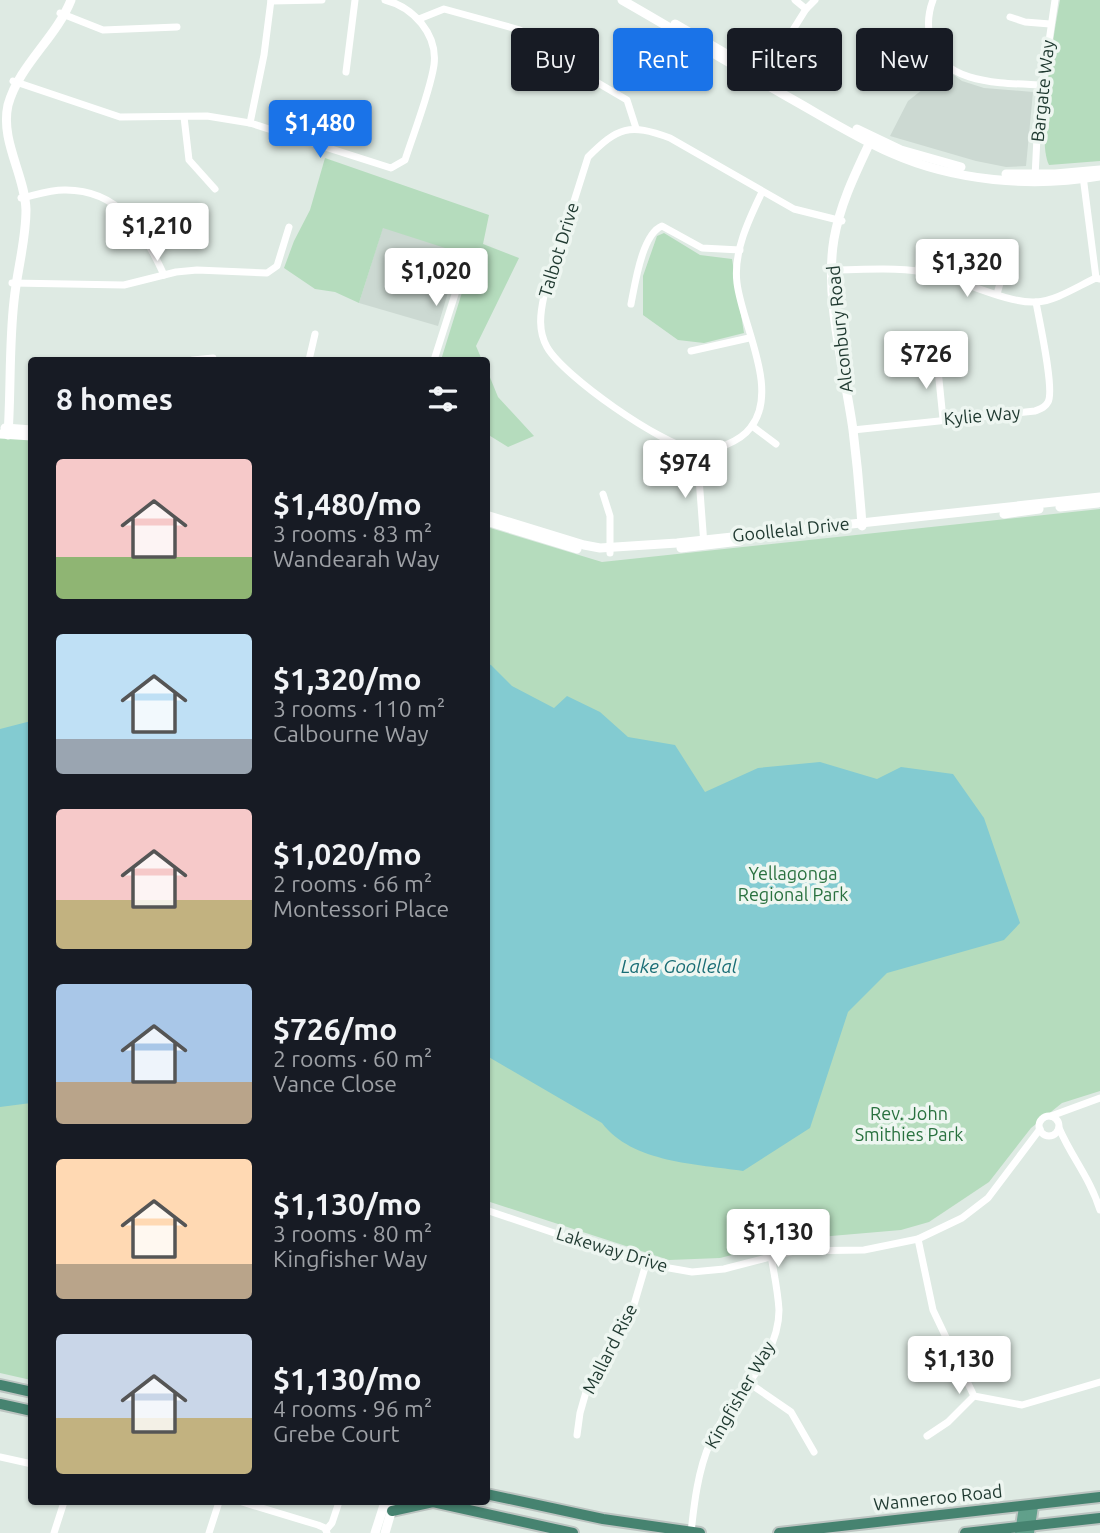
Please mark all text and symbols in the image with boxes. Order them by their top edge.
chip: Buy [511,28,599,91]
chip: Rent [613,28,713,91]
chip: Filters [727,28,842,91]
chip: New [856,28,953,91]
street label: Bargate Way [1027,39,1057,143]
pin: $1,480 [263,100,377,160]
text: $1,480 [285,110,355,135]
street label: Talbot Drive [534,200,582,300]
pin: $1,210 [100,204,214,263]
text: $1,210 [122,213,192,238]
pin: $1,320 [910,240,1024,299]
pin: $1,020 [379,248,493,308]
text: $1,320 [932,249,1002,274]
text: $1,020 [401,258,471,283]
street label: Alconbury Road [822,264,856,394]
pin: $726 [885,332,967,391]
text: $726 [900,341,952,366]
icon: filters [424,380,462,418]
text: 8 homes [56,382,173,416]
street label: Kylie Way [943,402,1021,428]
pin: $974 [644,440,726,500]
text: $974 [659,450,711,475]
icon: home [112,487,196,571]
text: $1,480/mo [273,487,422,521]
street label: Goollelal Drive [731,513,851,545]
text: 3 rooms · 83 m² [273,521,432,546]
text: Wandearah Way [273,546,439,571]
icon: home [112,662,196,746]
text: $1,320/mo [273,662,422,696]
text: 3 rooms · 110 m² [273,696,445,721]
text: Calbourne Way [273,721,429,746]
icon: home [112,837,196,921]
text: $1,020/mo [273,837,422,871]
park label: Yellagonga Regional Park [738,863,848,904]
text: 2 rooms · 66 m² [273,871,432,896]
text: Montessori Place [273,896,449,921]
water label: Lake Goollelal [621,955,738,977]
icon: home [112,1012,196,1096]
text: $726/mo [273,1012,397,1046]
text: 2 rooms · 60 m² [273,1046,432,1071]
text: Vance Close [273,1071,397,1096]
park label: Rev. John Smithies Park [855,1103,963,1144]
icon: home [112,1187,196,1271]
text: $1,130/mo [273,1187,422,1221]
pin: $1,130 [721,1210,835,1269]
text: $1,130 [743,1219,813,1244]
text: 3 rooms · 80 m² [273,1221,432,1246]
street label: Lakeway Drive [554,1223,671,1276]
text: Kingfisher Way [273,1246,427,1271]
street label: Mallard Rise [578,1300,640,1397]
pin: $1,130 [902,1336,1016,1396]
street label: Kingfisher Way [700,1337,778,1452]
text: $1,130 [924,1346,994,1371]
icon: home [112,1362,196,1446]
text: $1,130/mo [273,1362,422,1396]
text: 4 rooms · 96 m² [273,1396,432,1421]
text: Grebe Court [273,1421,399,1446]
street label: Wanneroo Road [872,1480,1003,1514]

